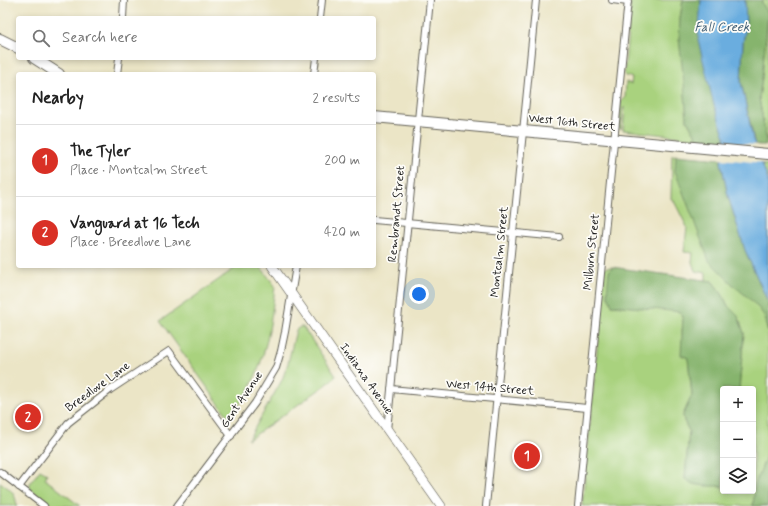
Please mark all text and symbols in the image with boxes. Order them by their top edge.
search box [16,16,376,60]
water label: Fall Creek [695,19,750,36]
icon: search [30,27,52,49]
text: Search here [62,28,138,48]
text: Nearby [32,87,84,109]
text: 2 results [313,90,360,107]
street label: West 16th Street [528,110,616,136]
text: The Tyler [70,142,130,162]
text: 1 [42,152,48,169]
text: 200 m [325,152,360,169]
text: Place · Montcalm Street [70,162,208,179]
street label: Rembrandt Street [385,165,409,263]
street label: Montcalm Street [487,206,513,298]
street label: Milburn Street [580,213,604,291]
text: Vanguard at 16 Tech [70,214,200,234]
text: 2 [42,224,48,241]
text: 420 m [324,224,360,241]
text: Place · Breedlove Lane [70,234,191,251]
your location [409,284,429,304]
street label: Indiana Avenue [336,340,396,418]
street label: Breedlove Lane [62,358,134,416]
street label: Gent Avenue [217,368,267,432]
street label: West 14th Street [445,376,535,400]
map controls [720,386,756,494]
button: + [720,386,756,422]
pin: 2 [15,402,41,432]
button: − [720,422,756,458]
pin: 1 [514,441,540,471]
button: layers [720,458,756,494]

